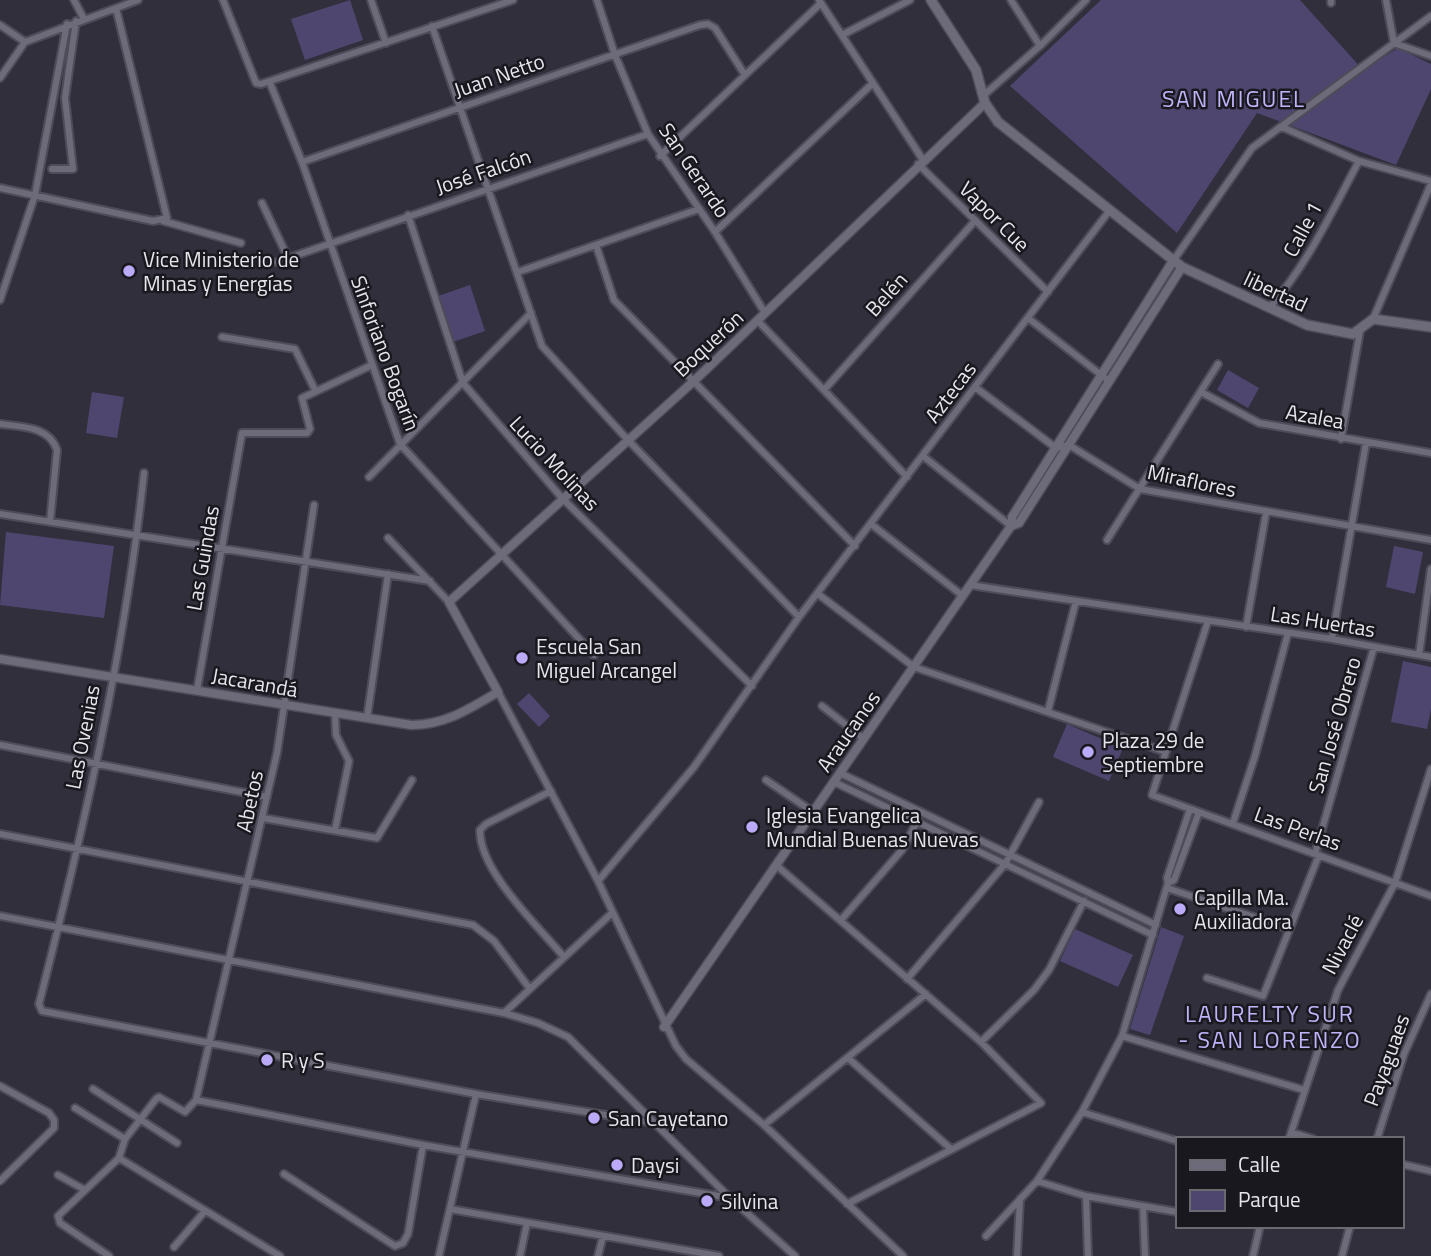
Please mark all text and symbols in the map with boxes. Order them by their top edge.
street label: Juan Netto [449,45,549,105]
district label: SAN MIGUEL [1162,81,1306,116]
street label: San Gerardo [651,116,739,224]
street label: José Falcón [431,140,535,202]
street label: Vapor Cue [952,173,1038,259]
street label: Calle 1 [1274,196,1330,262]
place label: Vice Ministerio de Minas y Energías [143,243,299,299]
street label: libertad [1239,262,1313,320]
marker: Vice Ministerio de Minas y Energías [121,263,137,279]
street label: Belén [857,265,915,323]
street label: Sinforiano Bogarín [343,271,429,435]
street label: Boquerón [666,302,750,384]
street label: Aztecas [916,355,984,429]
street label: Azalea [1283,395,1347,437]
street label: Lucio Molinas [502,408,608,518]
street label: Miraflores [1144,455,1240,505]
street label: Las Guindas [177,503,227,613]
street label: Las Huertas [1268,597,1378,645]
place label: Escuela San Miguel Arcangel [536,630,677,686]
marker: Escuela San Miguel Arcangel [514,650,530,666]
street label: San José Obrero [1299,653,1369,797]
street label: Jacarandá [209,659,301,705]
street label: Las Ovenias [56,682,108,792]
street label: Araucanos [808,684,888,778]
place label: Plaza 29 de Septiembre [1102,724,1204,780]
marker: Plaza 29 de Septiembre [1080,744,1096,760]
street label: Abetos [227,767,271,835]
street label: Las Perlas [1250,798,1346,858]
place label: Iglesia Evangelica Mundial Buenas Nuevas [766,799,979,855]
marker: Iglesia Evangelica Mundial Buenas Nuevas [744,819,760,835]
place label: Capilla Ma. Auxiliadora [1194,881,1292,937]
marker: Capilla Ma. Auxiliadora [1172,901,1188,917]
street label: Nivaclé [1313,908,1371,980]
district label: LAURELTY SUR - SAN LORENZO [1178,996,1362,1057]
street label: Payaguaes [1355,1009,1417,1111]
place label: R y S [281,1044,325,1076]
marker: R y S [259,1052,275,1068]
place label: San Cayetano [608,1102,728,1134]
marker: San Cayetano [586,1110,602,1126]
legend [1176,1137,1403,1228]
text: Calle [1238,1148,1280,1180]
place label: Daysi [631,1149,679,1181]
marker: Daysi [609,1157,625,1173]
text: Parque [1238,1183,1301,1215]
place label: Silvina [721,1185,779,1217]
marker: Silvina [699,1193,715,1209]

